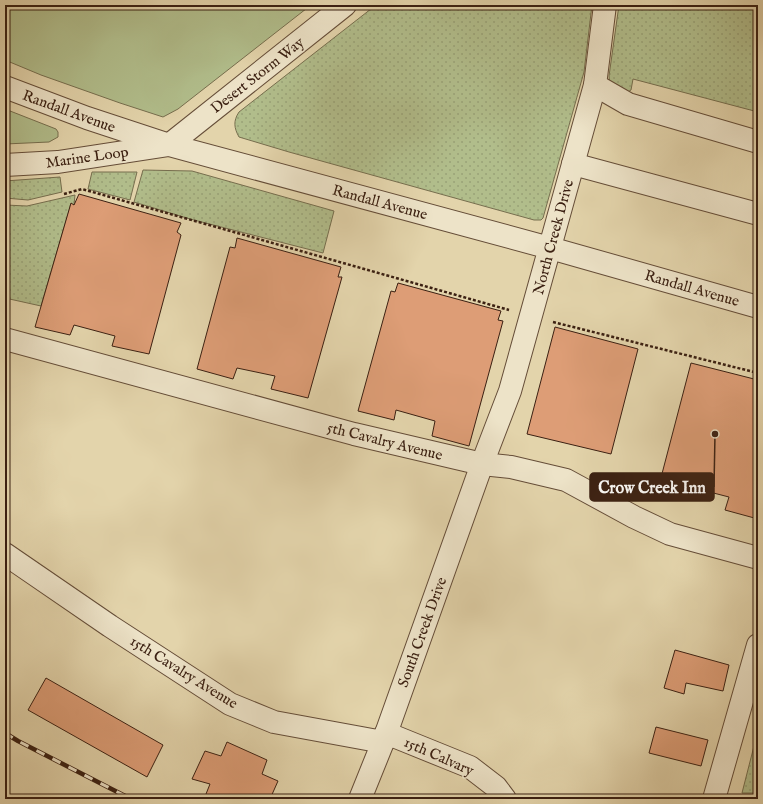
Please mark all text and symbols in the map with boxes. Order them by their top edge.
street label: Desert Storm Way [207,33,308,118]
street label: Randall Avenue [20,86,118,137]
street label: Marine Loop [44,142,130,173]
street label: North Creek Drive [529,177,578,297]
street label: Randall Avenue [330,181,430,224]
street label: Randall Avenue [642,266,742,311]
street label: 5th Cavalry Avenue [325,418,445,465]
callout: Crow Creek Inn [590,473,714,501]
text: Crow Creek Inn [598,479,706,499]
street label: South Creek Drive [394,574,451,690]
street label: 15th Cavalry Avenue [126,632,241,713]
street label: 15th Calvary [401,733,477,781]

